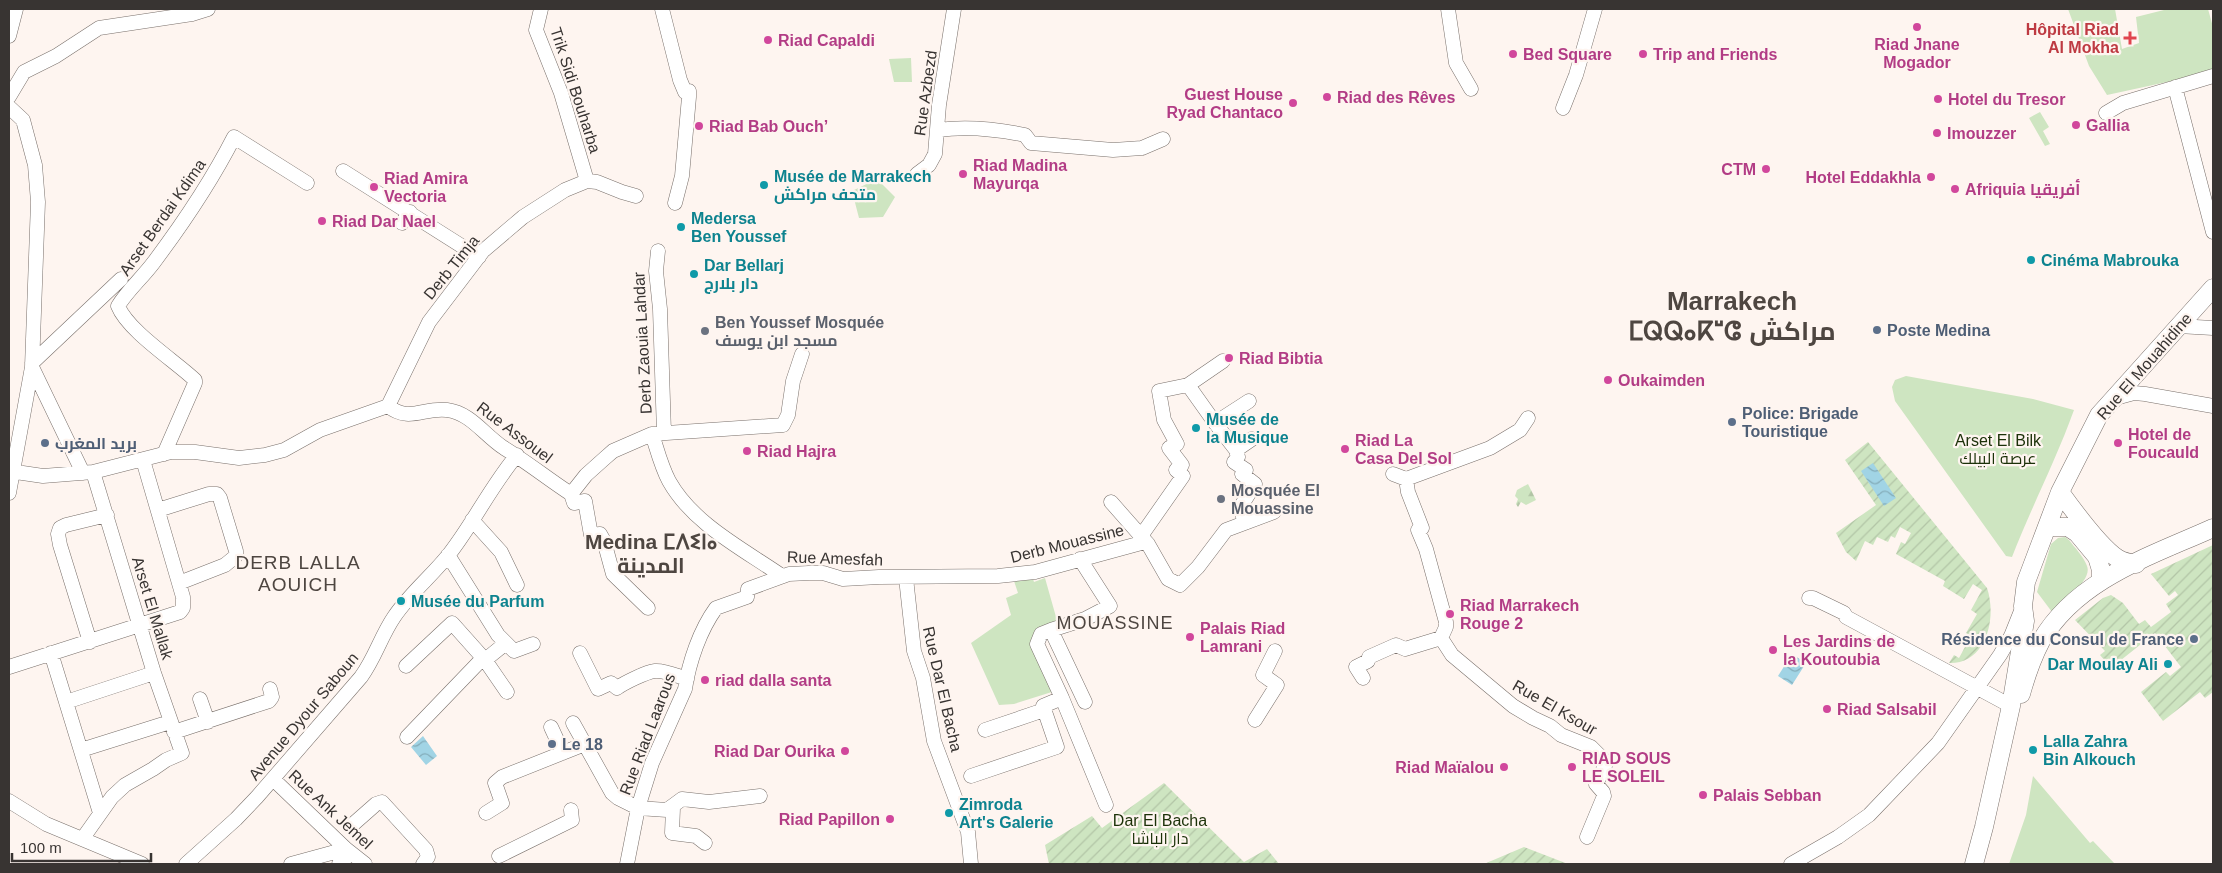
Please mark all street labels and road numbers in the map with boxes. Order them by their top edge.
street label: Trik Sidi Bouharba [547,25,604,155]
street label: Rue Azbezd [911,49,940,137]
street label: Arset Berdai Kdima [116,156,209,279]
street label: Derb Timja [420,232,482,303]
street label: Derb Zaouia Lahdar [630,271,655,414]
street label: Rue El Mouahidine [2094,310,2195,423]
street label: Rue Assouel [474,399,556,466]
street label: Derb Mouassine [1009,521,1126,566]
street label: Rue Amesfah [787,548,883,569]
street label: Arset El Mallak [129,555,177,663]
street label: Rue Dar El Bacha [920,625,965,754]
street label: Avenue Dyour Saboun [245,649,362,783]
street label: Rue Riad Laarous [616,671,679,797]
street label: Rue El Ksour [1510,677,1600,739]
street label: Rue Ank Jemel [286,766,376,852]

